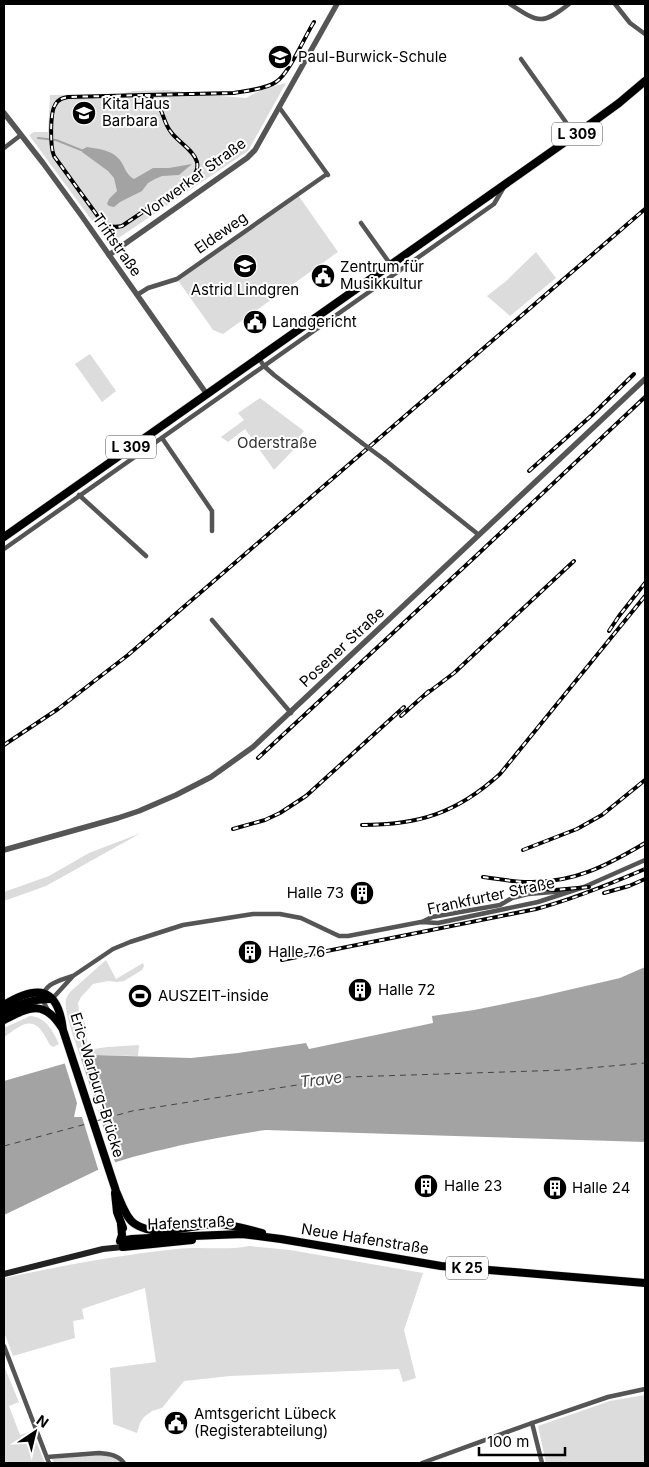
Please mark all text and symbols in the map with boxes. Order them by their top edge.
school or university icon: Paul-Burwick-Schule [267,44,293,70]
place label: Paul-Burwick-Schule [298,47,447,66]
place label: Kita Haus Barbara [102,94,170,130]
school or university icon: Kita Haus Barbara [71,100,97,126]
road number: L 309 [552,122,602,146]
street label: Vorwerker Straße [138,133,249,222]
street label: Eldeweg [191,208,251,258]
street label: Triftstraße [89,209,146,280]
school or university icon: Astrid Lindgren [232,253,258,279]
place label: Zentrum für Musikkultur [340,257,424,293]
public building icon: Zentrum für Musikkultur [310,263,336,289]
place label: Astrid Lindgren [191,280,299,299]
public building icon: Landgericht [242,309,268,335]
place label: Landgericht [272,312,357,331]
park label: Oderstraße [237,433,317,452]
road number: L 309 [106,436,156,458]
street label: Posener Straße [295,602,388,691]
street label: Frankfurter Straße [425,873,556,918]
building icon: Halle 73 [349,880,375,906]
place label: Halle 73 [287,883,344,902]
building icon: Halle 76 [237,939,263,965]
place label: Halle 76 [268,942,325,961]
building icon: Halle 72 [347,977,373,1003]
place label: Halle 72 [378,980,435,999]
sports icon: AUSZEIT-inside [127,983,153,1009]
place label: AUSZEIT-inside [158,986,269,1005]
street label: Eric-Warburg-Brücke [66,1010,129,1160]
water label: Trave [299,1066,343,1092]
building icon: Halle 23 [413,1173,439,1199]
building icon: Halle 24 [542,1175,568,1201]
place label: Halle 23 [444,1176,502,1195]
place label: Halle 24 [572,1178,630,1197]
street label: Hafenstraße [147,1211,235,1234]
street label: Neue Hafenstraße [300,1219,430,1258]
road number: K 25 [446,1256,488,1280]
place label: Amtsgericht Lübeck (Registerabteilung) [194,1404,337,1440]
north arrow [10,1407,60,1457]
public building icon: Amtsgericht Lübeck (Registerabteilung) [163,1410,189,1436]
text: N [33,1411,52,1431]
scale bar [479,1424,565,1456]
text: 100 m [487,1432,529,1451]

